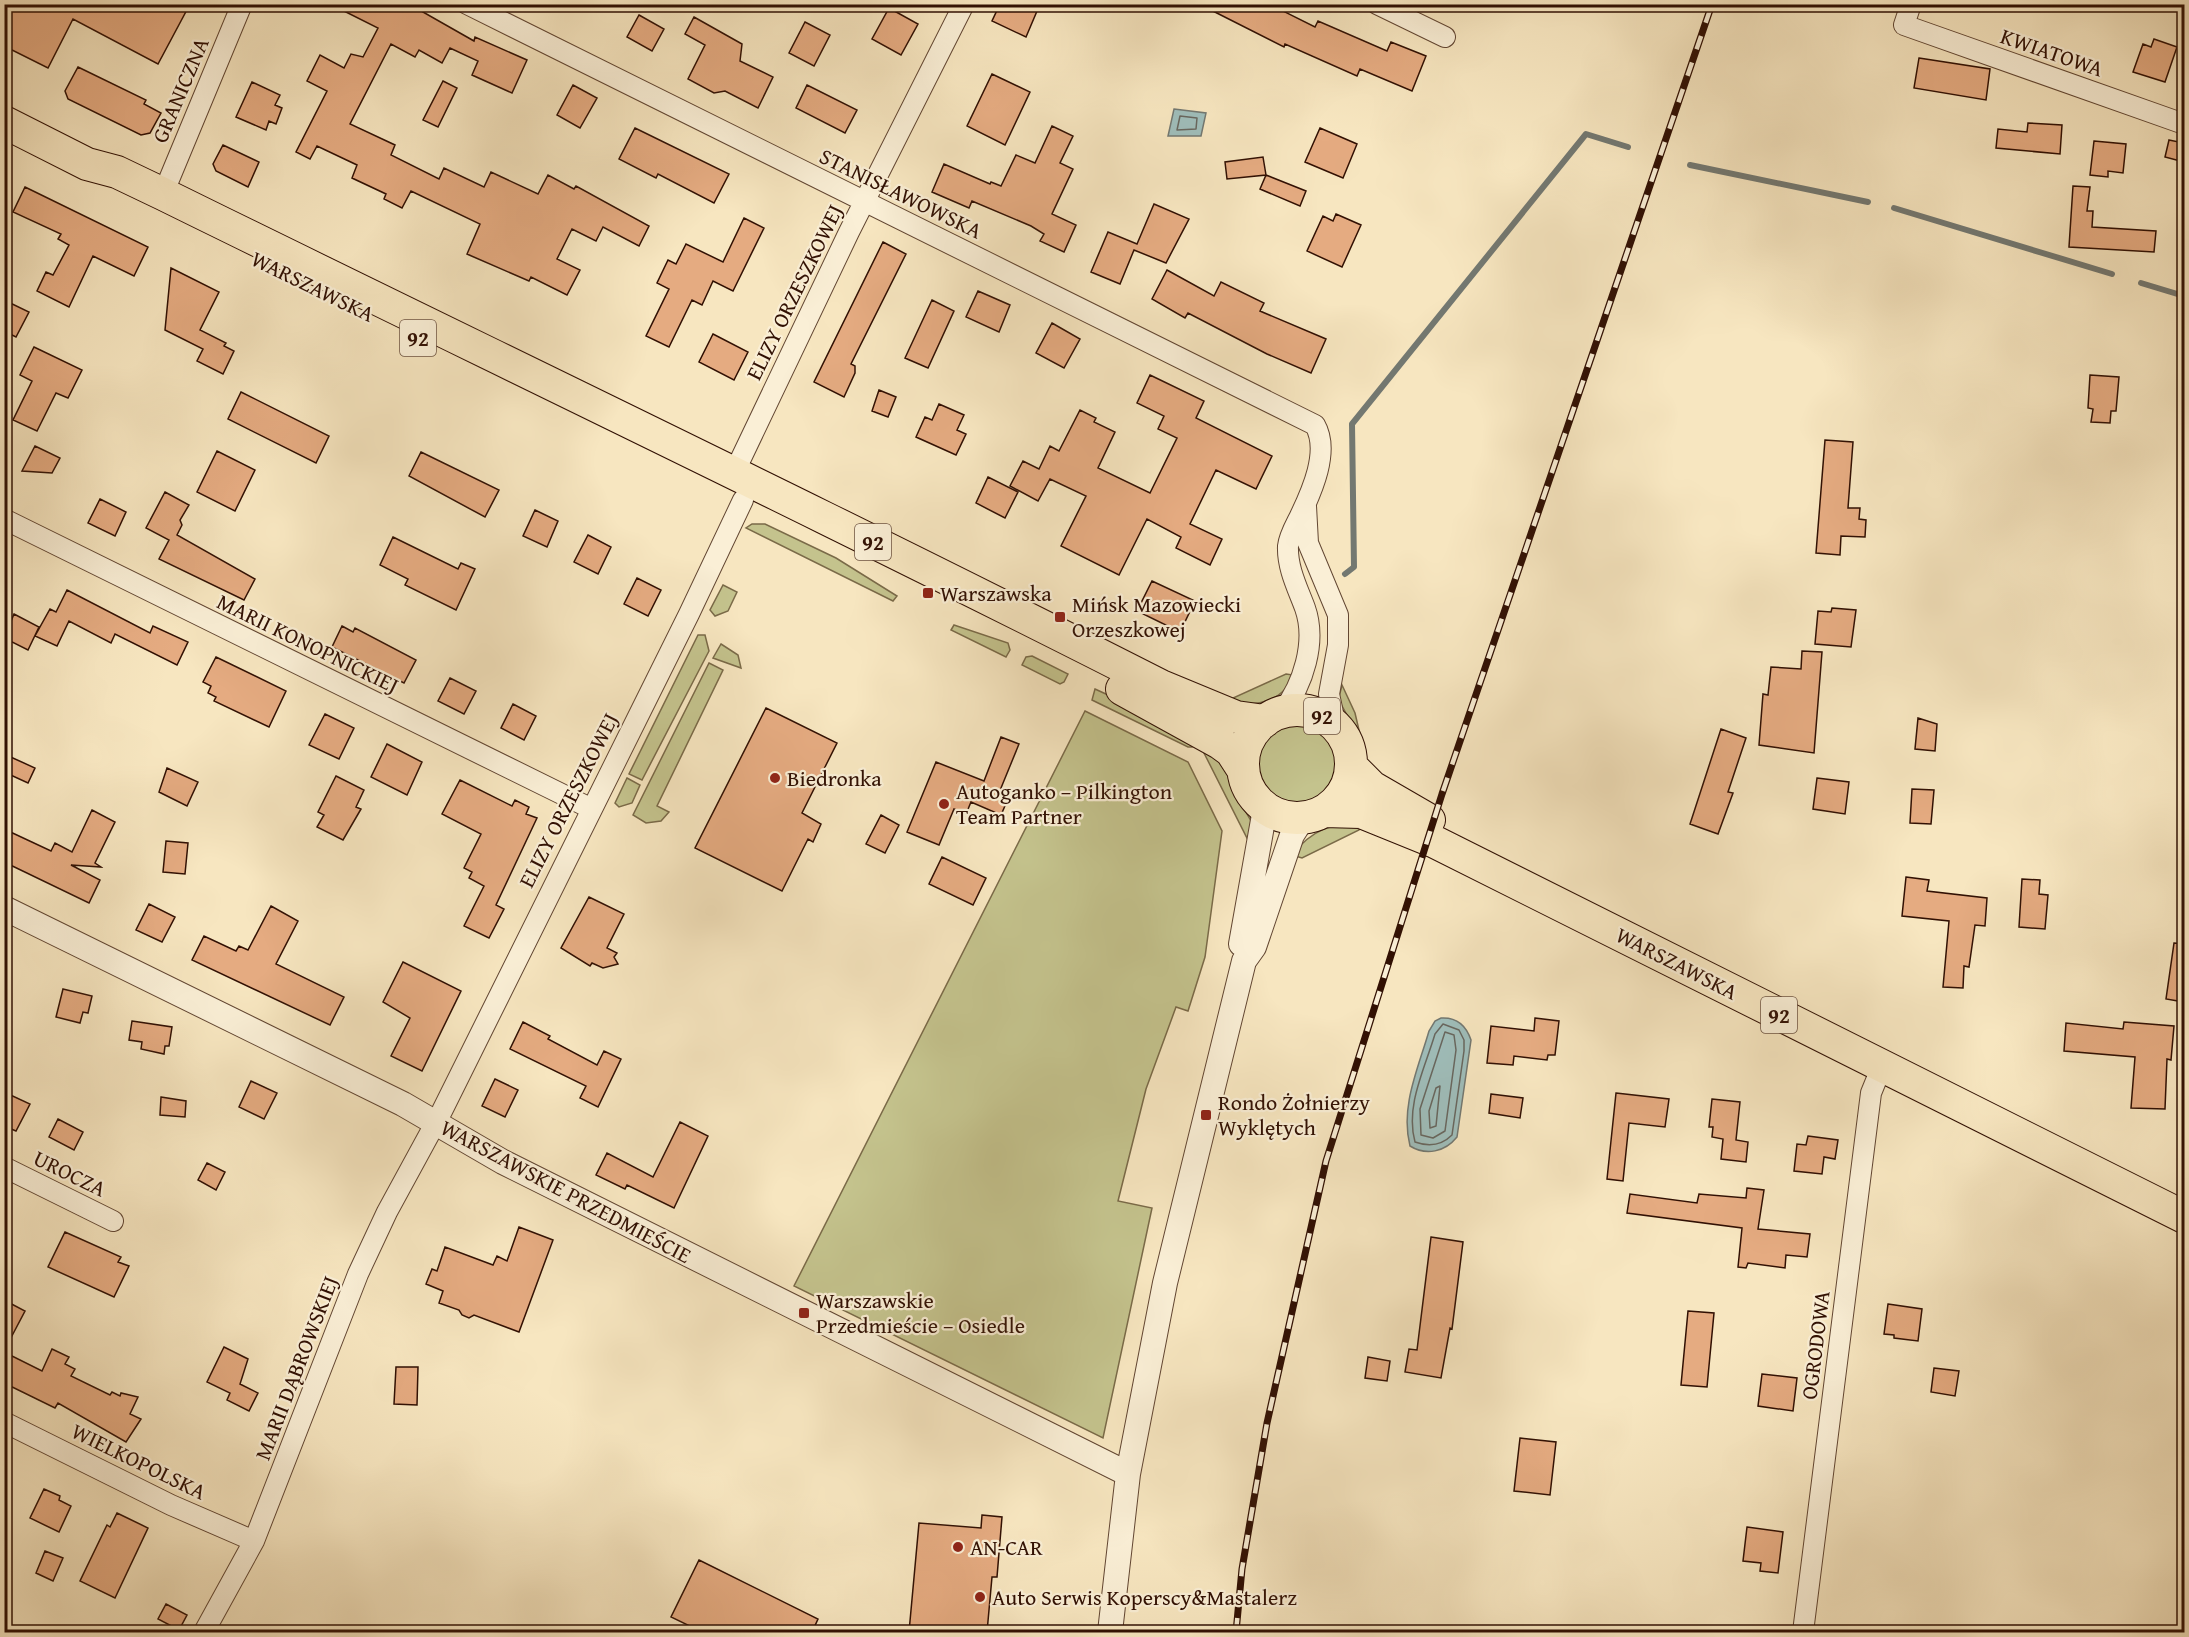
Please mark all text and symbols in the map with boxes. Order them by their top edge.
street label: KWIATOWA [1996,19,2108,85]
street label: GRANICZNA [143,32,217,148]
street label: STANISŁAWOWSKA [814,140,988,247]
street label: ELIZY ORZESZKOWEJ [738,199,851,385]
street label: WARSZAWSKA [246,242,380,330]
road number: 92 [400,320,436,356]
road number: 92 [855,524,891,560]
place label: Warszawska [940,577,1052,609]
street label: MARII KONOPNICKIEJ [212,585,404,701]
marker: Warszawska [921,586,935,600]
place label: Mińsk Mazowiecki Orzeszkowej [1072,588,1241,645]
marker: Mińsk Mazowiecki Orzeszkowej [1053,610,1067,624]
road number: 92 [1304,698,1340,734]
street label: ELIZY ORZESZKOWEJ [510,707,626,893]
place label: Biedronka [787,762,882,794]
marker: Biedronka [768,771,782,785]
place label: Autoganko – Pilkington Team Partner [956,775,1173,832]
marker: Autoganko – Pilkington Team Partner [937,797,951,811]
street label: WARSZAWSKA [1610,918,1744,1008]
road number: 92 [1761,997,1797,1033]
place label: Rondo Żołnierzy Wyklętych [1218,1086,1370,1143]
marker: Rondo Żołnierzy Wyklętych [1199,1108,1213,1122]
street label: WARSZAWSKIE PRZEDMIEŚCIE [435,1111,697,1271]
street label: UROCZA [28,1142,112,1205]
street label: MARII DĄBROWSKIEJ [246,1271,346,1465]
place label: Warszawskie Przedmieście – Osiedle [816,1284,1025,1341]
street label: OGRODOWA [1792,1288,1838,1401]
marker: Warszawskie Przedmieście – Osiedle [797,1306,811,1320]
street label: WIELKOPOLSKA [66,1415,212,1508]
place label: AN-CAR [970,1531,1043,1563]
marker: AN-CAR [951,1540,965,1554]
place label: Auto Serwis Koperscy&Mastalerz [992,1581,1297,1613]
marker: Auto Serwis Koperscy&Mastalerz [973,1590,987,1604]

